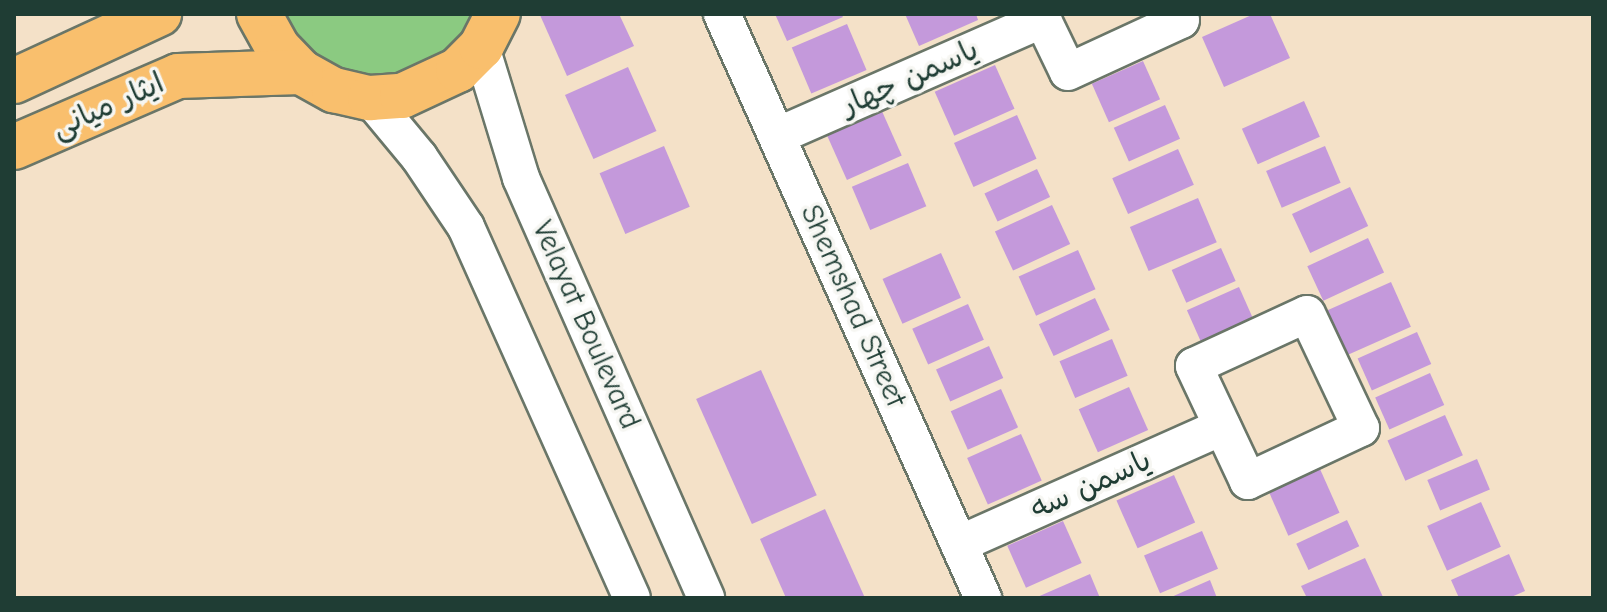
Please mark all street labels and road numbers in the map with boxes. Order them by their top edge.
street label: یاسمن چهار [836,32,984,124]
street label: ایثار میانی [46,65,170,147]
street label: Shemshad Street [792,199,914,413]
street label: Velayat Boulevard [524,215,648,435]
street label: یاسمن سه [1025,443,1157,527]

